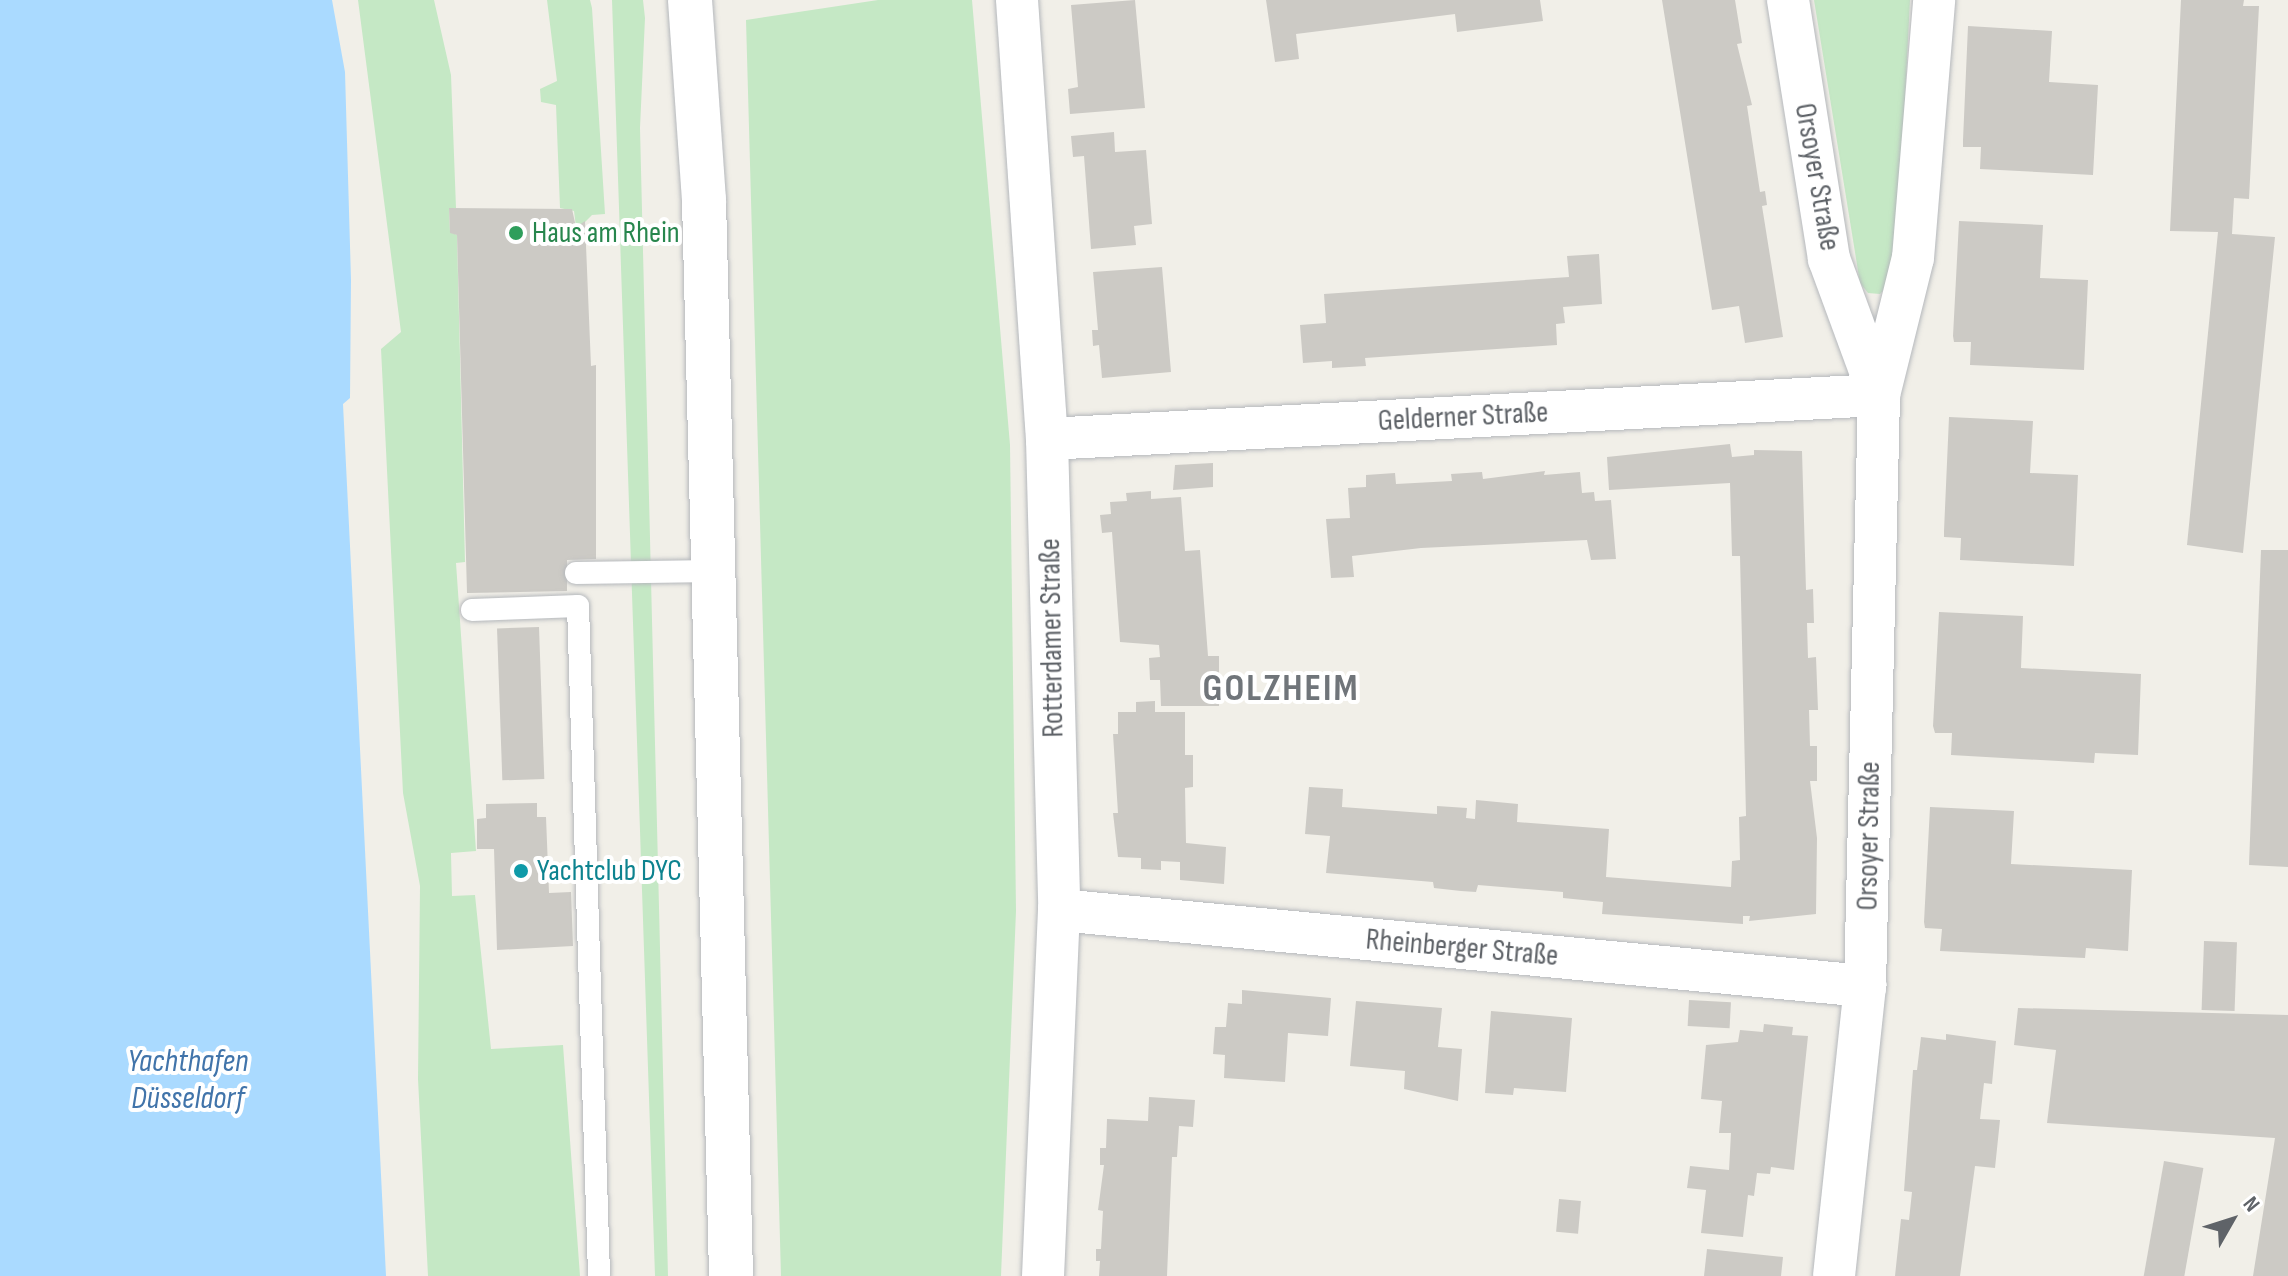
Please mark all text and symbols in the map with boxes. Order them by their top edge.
street label: Orsoyer Straße [1786,100,1848,254]
place label: Haus am Rhein [532,215,680,251]
marker: Haus am Rhein [507,224,525,242]
street label: Gelderner Straße [1377,395,1549,439]
street label: Rotterdamer Straße [1032,538,1072,738]
district label: GOLZHEIM [1203,666,1359,712]
street label: Orsoyer Straße [1850,761,1888,911]
place label: Yachtclub DYC [537,853,682,889]
marker: Yachtclub DYC [512,862,530,880]
street label: Rheinberger Straße [1364,922,1560,974]
water label: Yachthafen Düsseldorf [128,1044,248,1119]
north arrow [2192,1180,2272,1260]
text: N [2237,1192,2265,1218]

